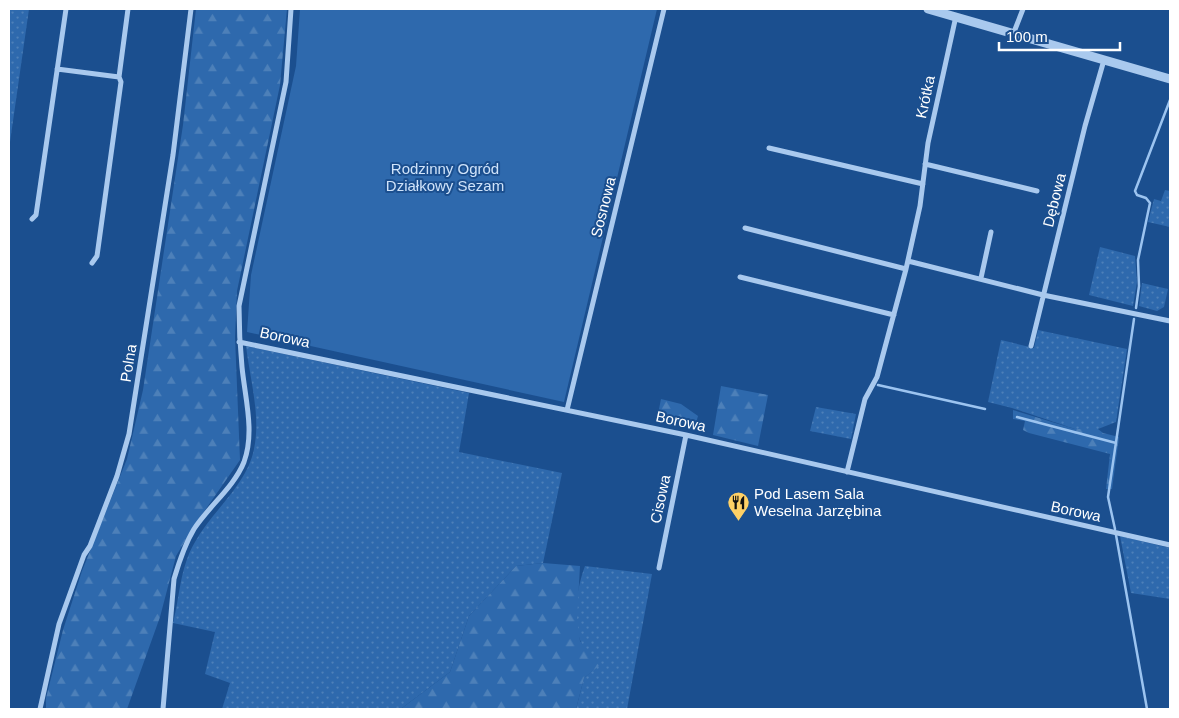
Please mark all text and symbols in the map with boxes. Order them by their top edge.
scale bar [999,20,1120,52]
text: 100 m [1006,28,1048,45]
street label: Krótka [912,73,938,120]
park label: Rodzinny Ogród Działkowy Sezam [386,160,504,194]
street label: Dębowa [1039,171,1069,229]
street label: Sosnowa [587,174,619,239]
street label: Borowa [258,323,312,351]
street label: Polna [117,342,139,383]
street label: Borowa [654,407,708,435]
street label: Cisowa [647,473,674,525]
place label: Pod Lasem Sala Weselna Jarzębina [754,485,882,519]
restaurant icon: Pod Lasem Sala Weselna Jarzębina [726,490,750,521]
street label: Borowa [1049,497,1103,525]

